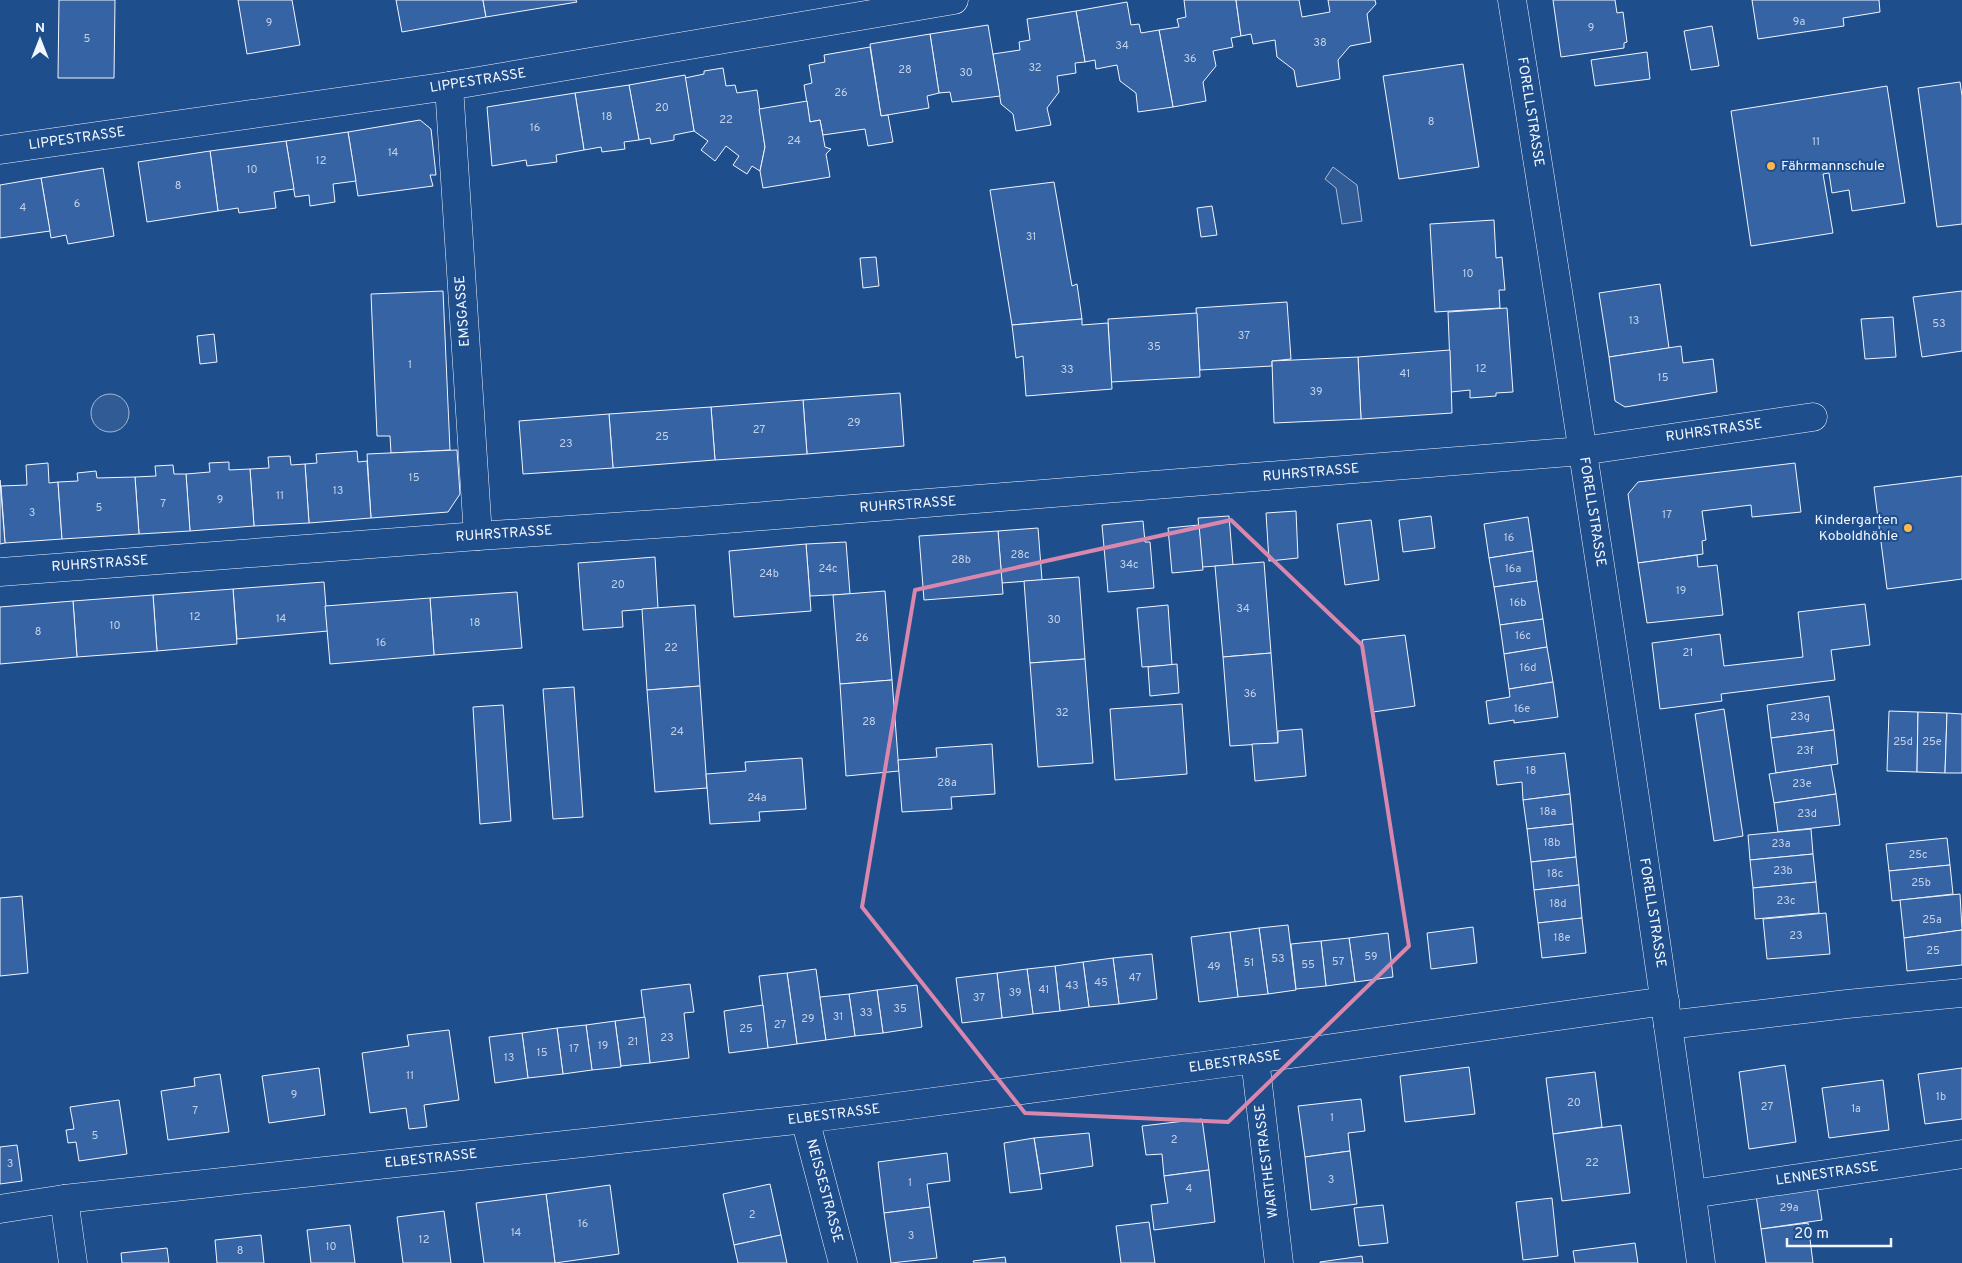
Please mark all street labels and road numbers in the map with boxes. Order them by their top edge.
street label: FORELLSTRASSE [1513,56,1547,168]
street label: LIPPESTRASSE [429,65,527,97]
street label: LIPPESTRASSE [28,124,126,154]
street label: EMSGASSE [452,275,474,347]
street label: RUHRSTRASSE [1665,416,1763,446]
street label: FORELLSTRASSE [1575,456,1609,568]
street label: RUHRSTRASSE [1262,460,1360,486]
street label: RUHRSTRASSE [859,493,957,517]
street label: RUHRSTRASSE [455,522,553,546]
street label: RUHRSTRASSE [51,552,149,576]
street label: FORELLSTRASSE [1635,857,1669,969]
street label: ELBESTRASSE [1188,1047,1282,1077]
street label: ELBESTRASSE [787,1101,881,1129]
street label: WARTHESTRASSE [1252,1103,1282,1219]
street label: NEISSESTRASSE [802,1137,846,1245]
street label: ELBESTRASSE [384,1146,478,1172]
street label: LENNESTRASSE [1774,1158,1880,1190]

